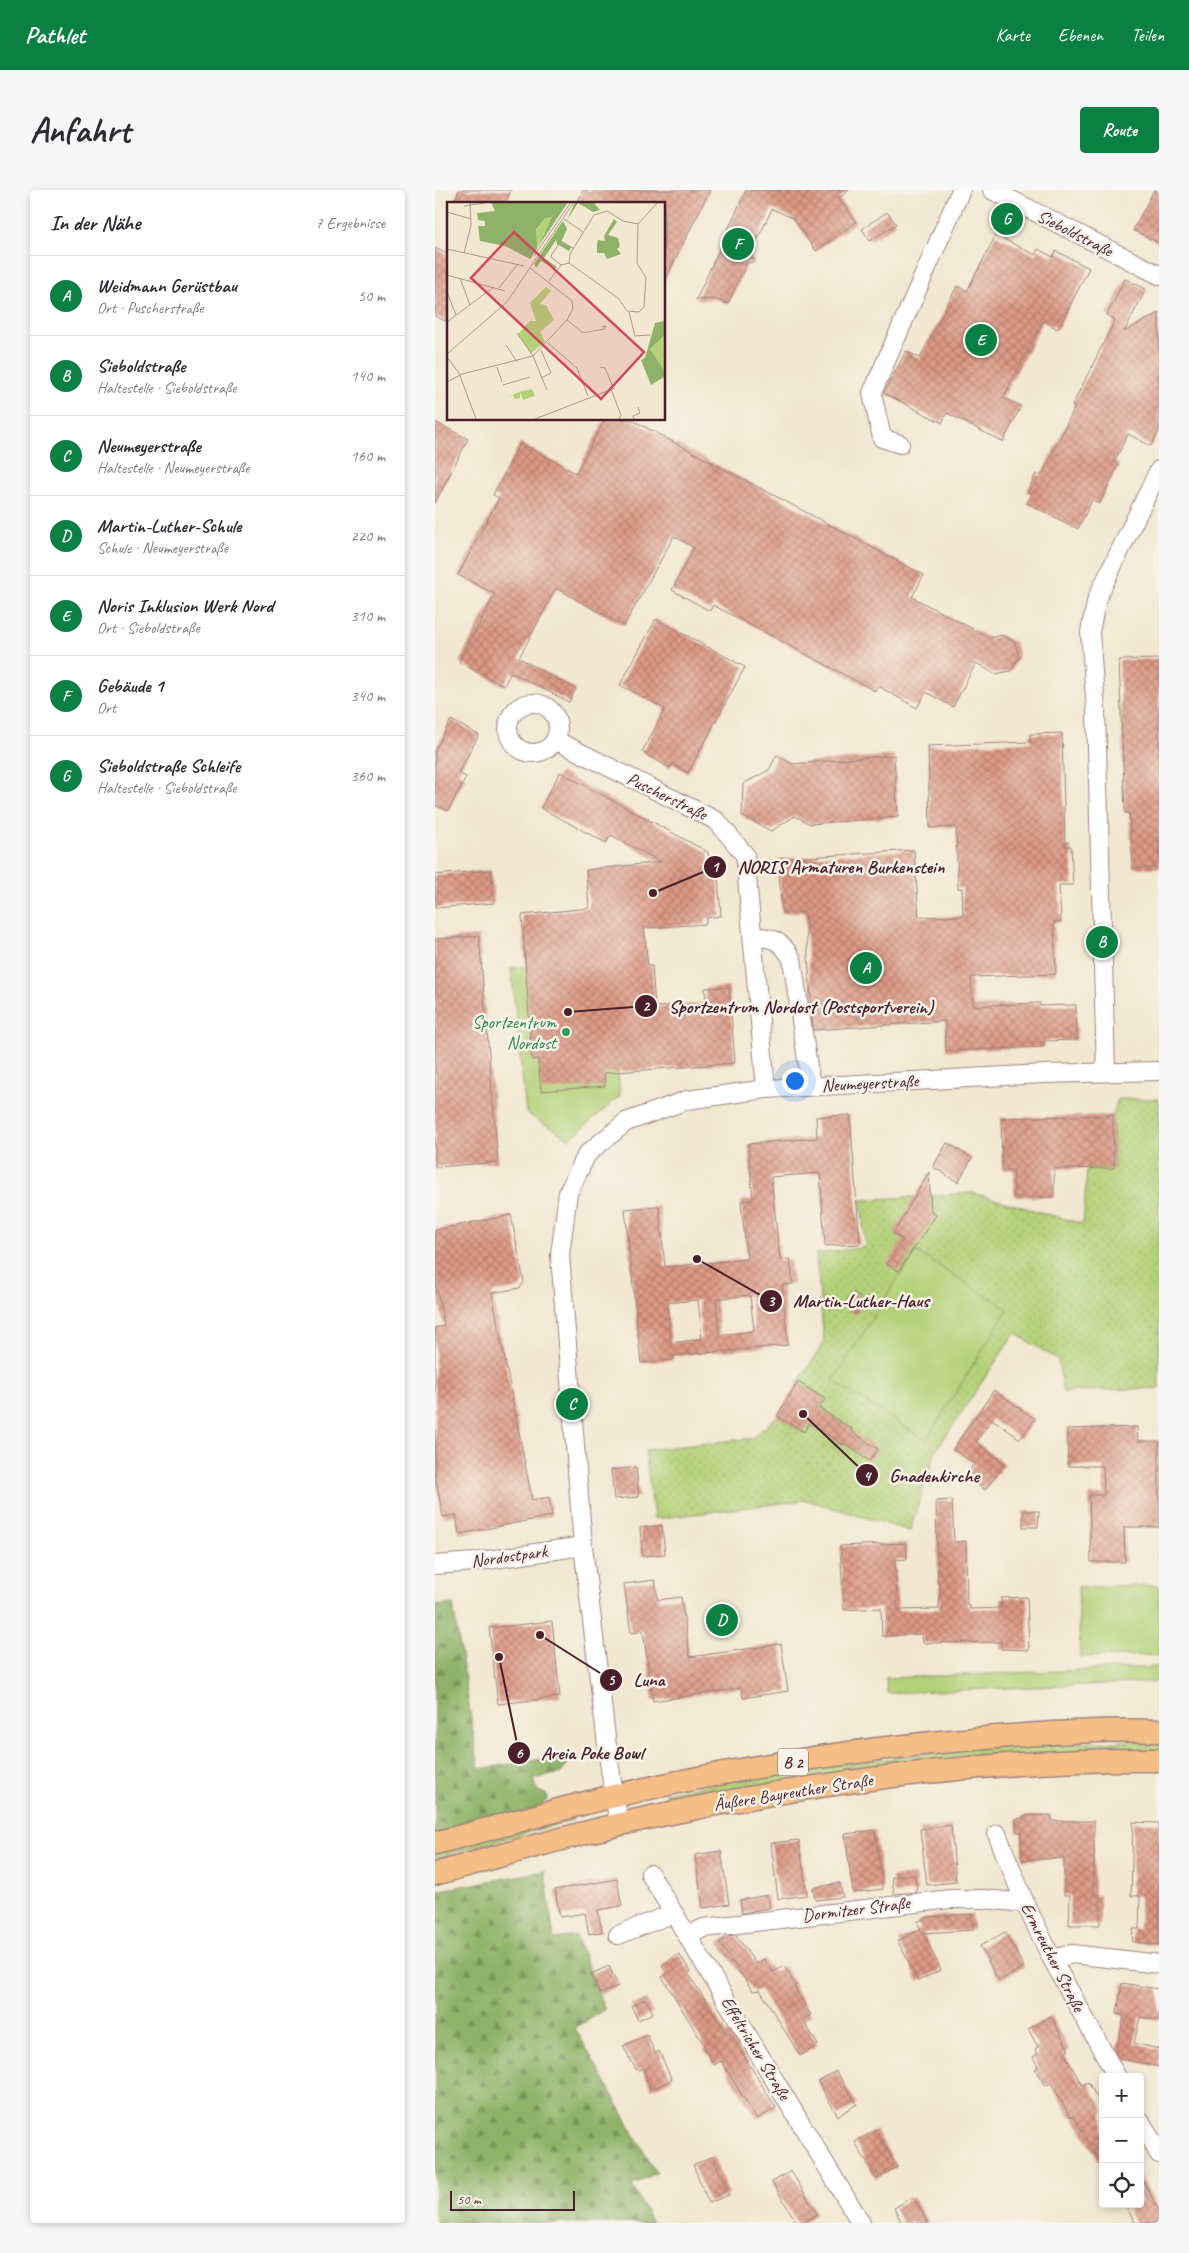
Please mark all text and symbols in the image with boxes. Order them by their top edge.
text: Pathlet [25,20,85,50]
text: Karte [995,24,1030,46]
text: Ebenen [1058,24,1103,46]
text: Teilen [1131,24,1164,46]
button: Route [1080,107,1159,153]
text: Anfahrt [30,108,130,153]
pin: G [991,200,1023,238]
inset map [447,202,665,420]
street label: Sieboldstraße [1033,205,1118,262]
text: In der Nähe [50,210,140,236]
text: 7 Ergebnisse [316,213,385,233]
pin: F [722,225,754,263]
text: Weidmann Gerüstbau [97,274,237,298]
text: A [62,286,70,306]
text: 50 m [358,286,385,306]
text: Ort · Puscherstraße [97,298,204,318]
pin: E [965,321,997,359]
text: Sieboldstraße [97,354,185,378]
text: B [62,366,70,386]
text: 140 m [351,366,385,386]
text: Haltestelle · Sieboldstraße [97,378,236,398]
text: Neumeyerstraße [97,434,201,458]
text: C [62,446,70,466]
text: 160 m [351,446,385,466]
text: Haltestelle · Neumeyerstraße [97,458,249,478]
text: Martin-Luther-Schule [97,514,241,538]
text: D [61,526,71,546]
text: 220 m [351,526,385,546]
text: Schule · Neumeyerstraße [97,538,228,558]
text: Noris Inklusion Werk Nord [97,594,273,618]
text: E [62,606,70,626]
text: 310 m [351,606,385,626]
text: Ort · Sieboldstraße [97,618,200,638]
text: Gebäude 1 [97,674,164,698]
text: F [62,686,70,706]
text: 340 m [351,686,385,706]
text: Ort [97,698,116,718]
text: Sieboldstraße Schleife [97,754,240,778]
text: G [62,766,70,786]
text: 360 m [351,766,385,786]
street label: Puscherstraße [623,767,712,825]
text: Haltestelle · Sieboldstraße [97,778,236,798]
callout: NORIS Armaturen Burkenstein [703,850,954,884]
text: NORIS Armaturen Burkenstein [738,855,945,879]
text: 1 [712,858,721,877]
pin: B [1086,923,1118,961]
pin: A [850,949,882,987]
callout: Sportzentrum Nordost (Postsportverein) [634,989,943,1023]
text: Sportzentrum Nordost (Postsportverein) [669,995,935,1019]
text: 2 [643,997,651,1016]
place label: Sportzentrum Nordost [472,1011,558,1054]
marker: Sportzentrum Nordost [560,1026,572,1038]
your location [782,1068,808,1094]
street label: Neumeyerstraße [821,1069,920,1097]
callout: Martin-Luther-Haus [758,1284,939,1318]
text: Martin-Luther-Haus [793,1289,931,1313]
text: 3 [768,1292,776,1311]
pin: C [556,1385,588,1423]
callout: Gnadenkirche [854,1458,989,1492]
text: Gnadenkirche [889,1464,980,1488]
text: 4 [864,1467,873,1486]
street label: Nordostpark [470,1540,550,1572]
pin: D [706,1601,738,1639]
callout: Luna [599,1663,675,1697]
text: Luna [634,1668,666,1692]
text: 5 [608,1671,616,1690]
callout: Areia Poke Bowl [506,1736,653,1770]
text: Areia Poke Bowl [541,1741,647,1765]
text: 6 [515,1744,523,1763]
road number: B 2 [778,1748,808,1775]
street label: Äußere Bayreuther Straße [712,1768,875,1815]
street label: Dormitzer Straße [801,1891,912,1927]
street label: Ermreuther Straße [1016,1899,1090,2016]
street label: Effeltricher Straße [716,1992,796,2105]
map controls [1099,2073,1144,2208]
button: + [1099,2073,1144,2118]
button: − [1099,2118,1144,2163]
button: locate [1099,2163,1144,2208]
scale bar [450,2188,575,2211]
text: 50 m [457,2191,481,2208]

